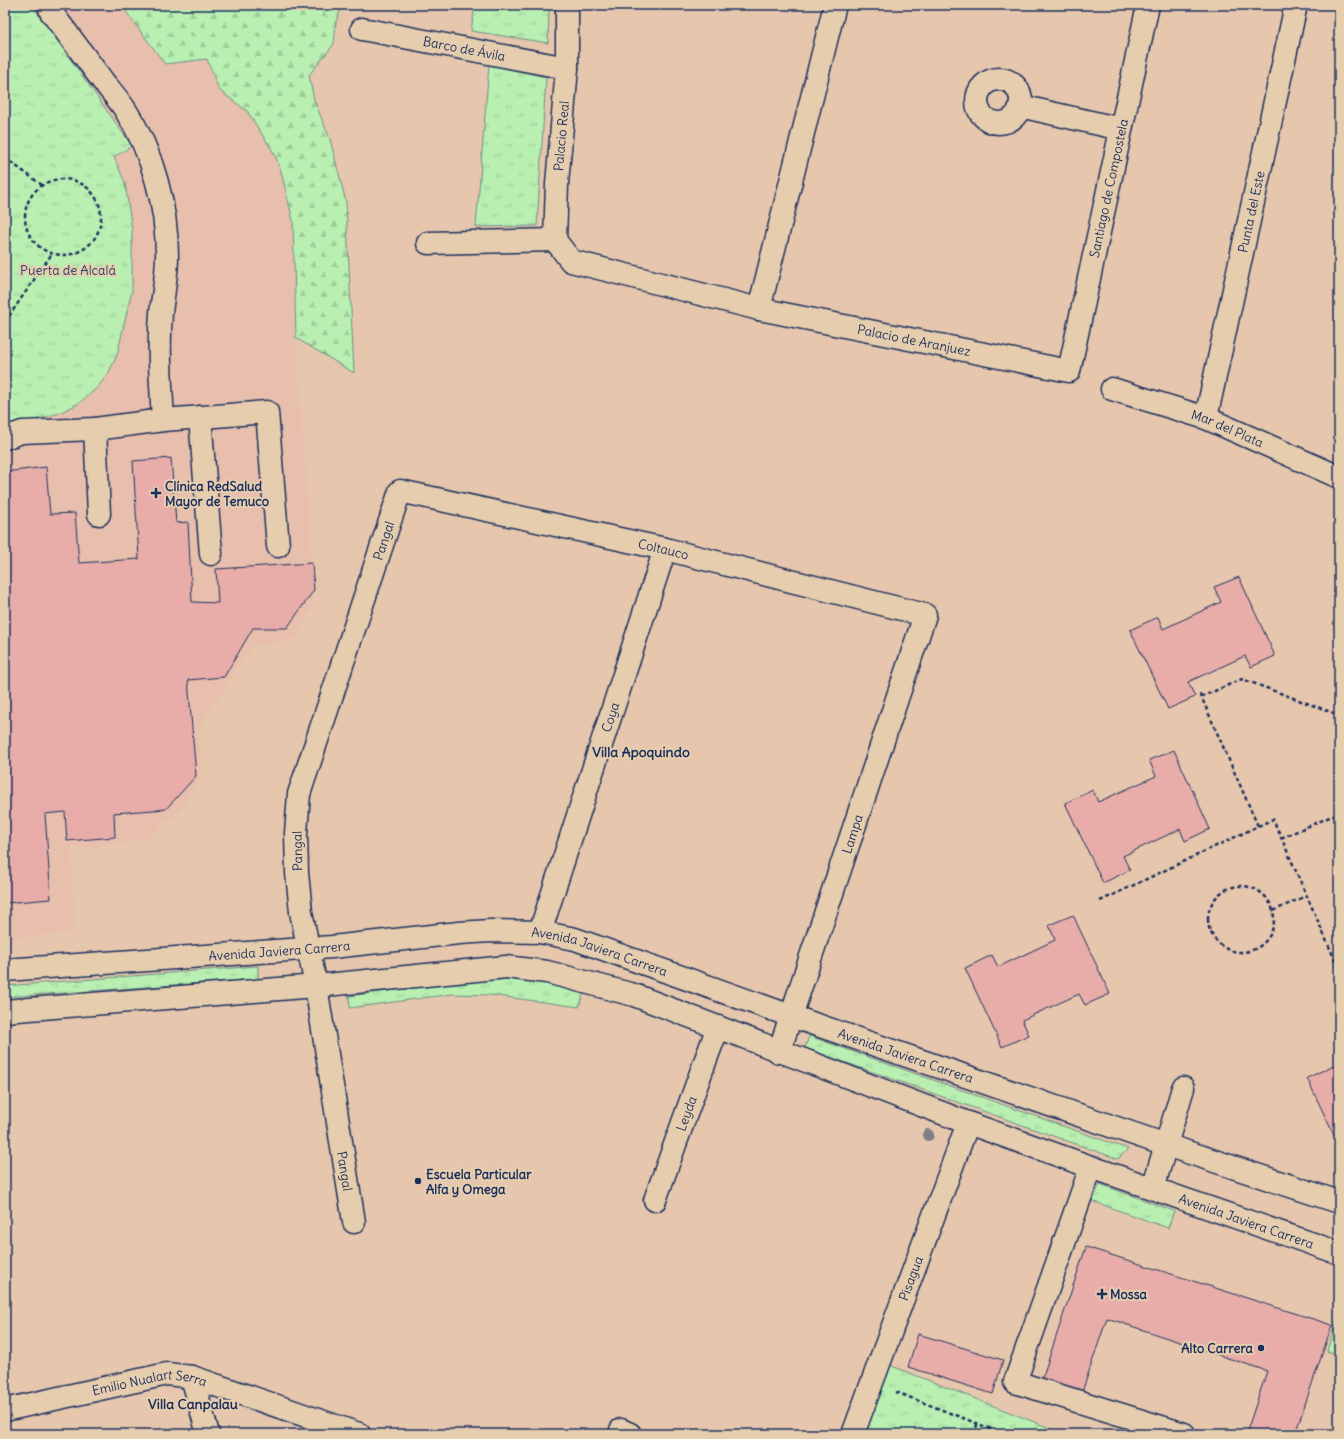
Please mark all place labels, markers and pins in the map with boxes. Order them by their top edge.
place label: Clínica RedSalud Mayor de Temuco [165,478,269,510]
marker: Clínica RedSalud Mayor de Temuco [150,487,162,499]
place label: Escuela Particular Alfa y Omega [426,1166,532,1198]
marker: Escuela Particular Alfa y Omega [413,1176,423,1186]
place label: Mossa [1110,1286,1148,1303]
marker: Mossa [1097,1289,1107,1299]
place label: Alto Carrera [1181,1340,1254,1357]
marker: Alto Carrera [1256,1343,1266,1353]

